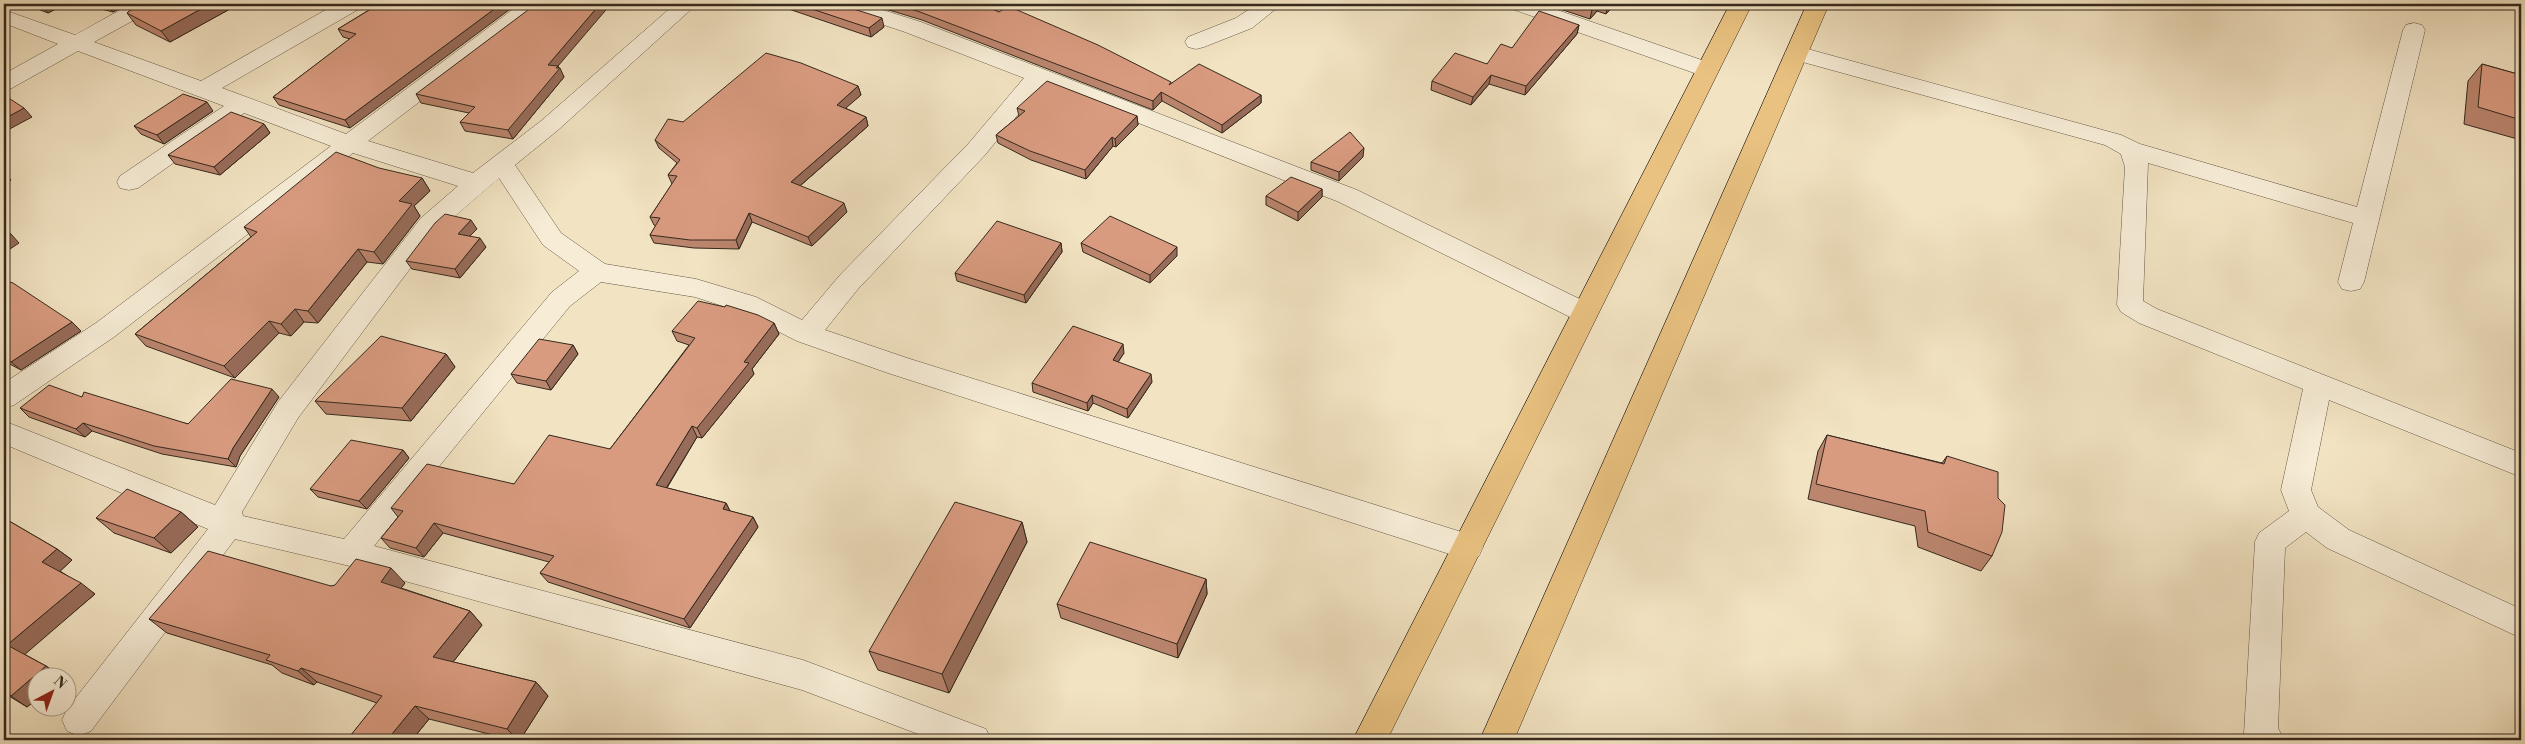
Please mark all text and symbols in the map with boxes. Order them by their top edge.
north arrow [28,666,78,716]
text: N [50,673,70,693]

